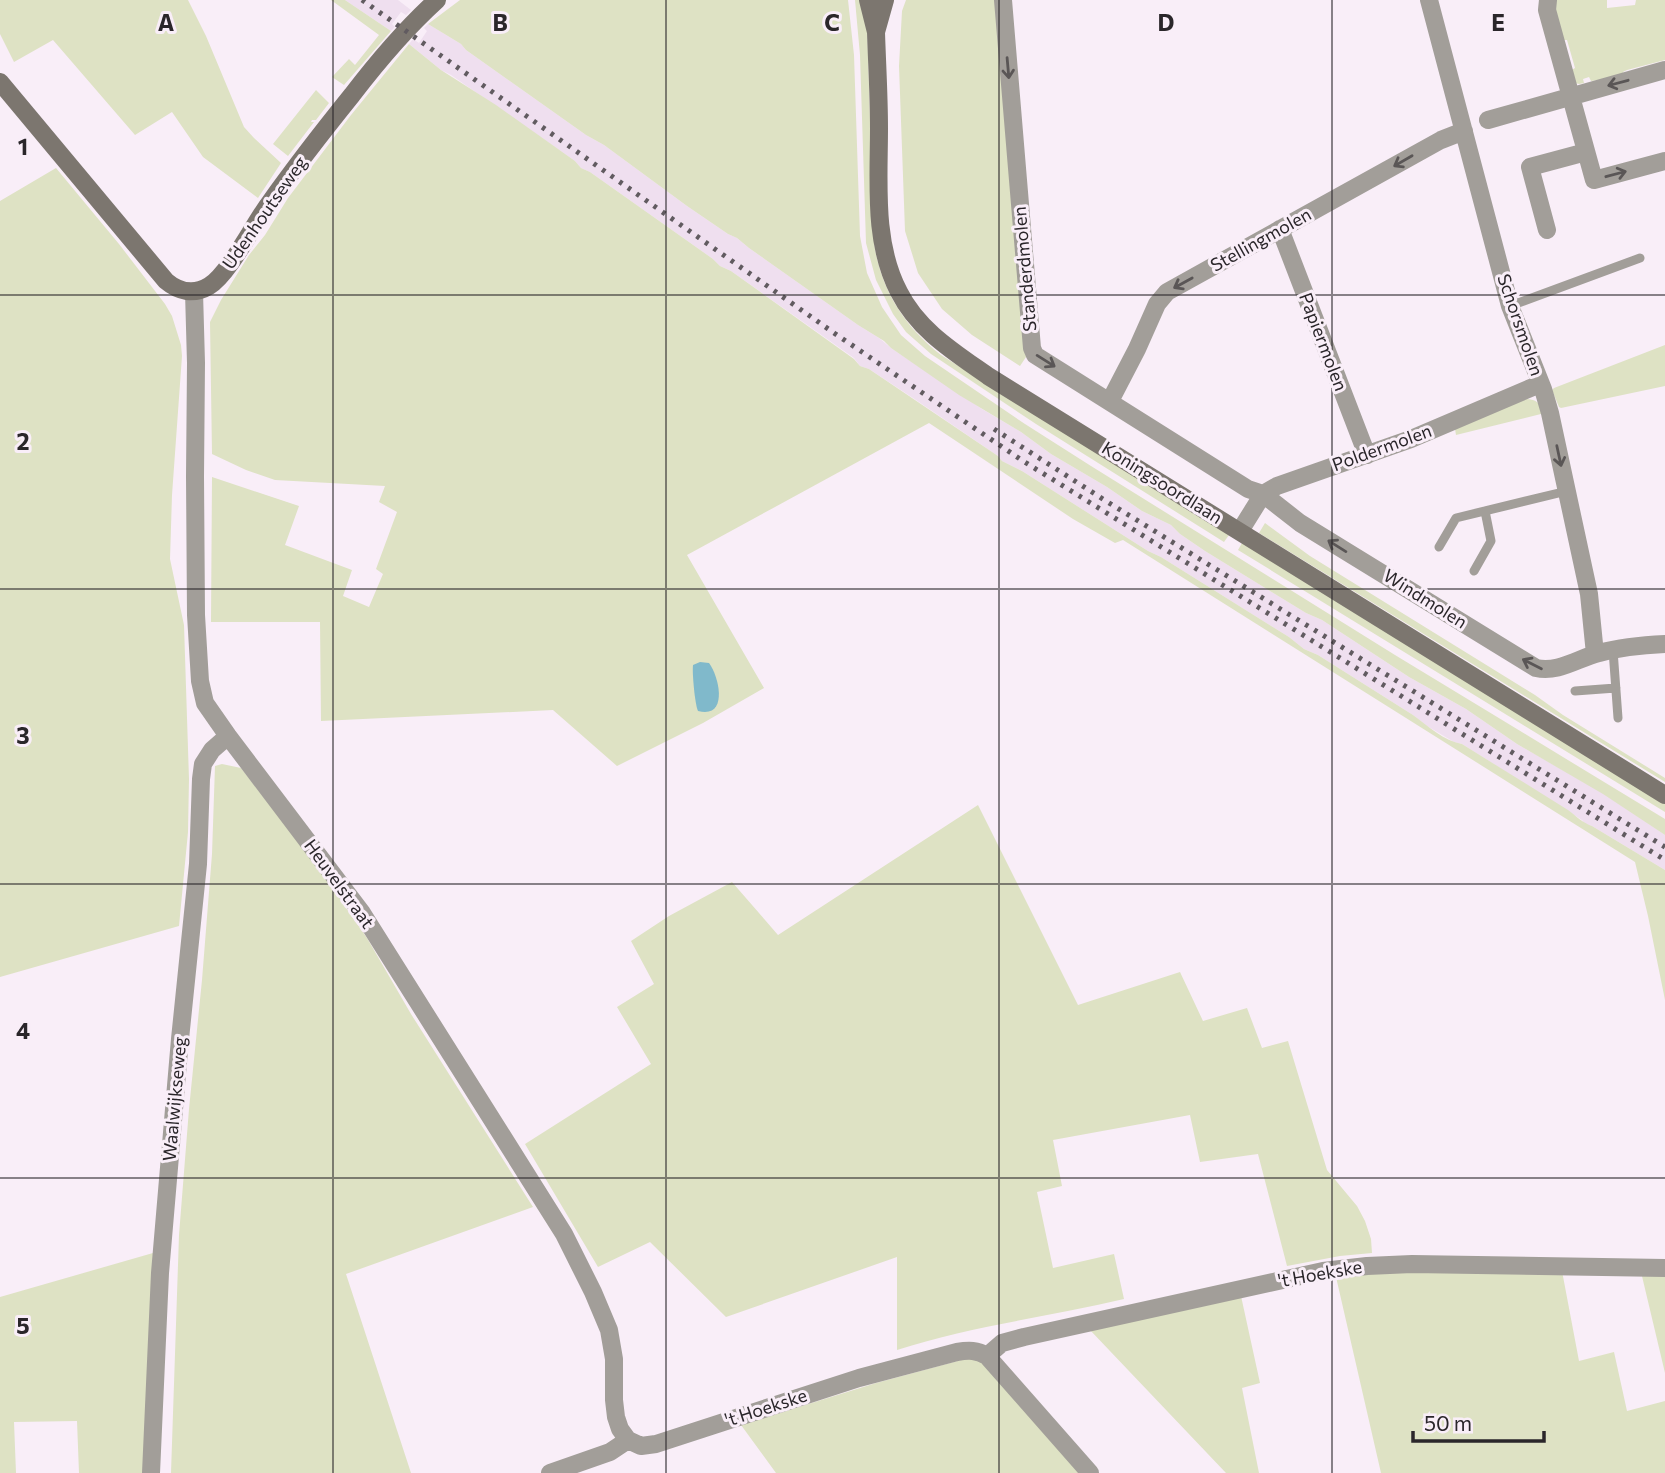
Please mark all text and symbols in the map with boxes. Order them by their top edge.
text: A [158,8,175,36]
text: B [492,8,508,36]
text: C [824,8,840,36]
text: D [1158,8,1175,36]
text: E [1491,8,1505,36]
one-way arrow [1002,56,1015,79]
one-way arrow [1607,77,1630,90]
text: 1 [18,132,28,160]
street label: Udenhoutseweg [217,152,311,273]
one-way arrow [1394,154,1414,168]
one-way arrow [1604,167,1626,180]
street label: Stellingmolen [1206,202,1315,276]
street label: Standerdmolen [1008,206,1040,333]
street label: Schorsmolen [1493,271,1549,379]
one-way arrow [1173,276,1193,290]
street label: Papiermolen [1295,289,1353,394]
one-way arrow [1035,355,1055,369]
street label: Poldermolen [1329,419,1434,475]
text: 2 [16,427,30,455]
street label: Koningsoordlaan [1098,436,1227,528]
one-way arrow [1553,444,1567,467]
one-way arrow [1328,538,1348,552]
street label: Windmolen [1380,564,1471,633]
one-way arrow [1521,657,1542,670]
text: 3 [16,721,30,749]
street label: Heuvelstraat [300,835,379,932]
text: 4 [16,1016,30,1044]
street label: Waalwijkseweg [158,1035,190,1162]
street label: 't Hoekske [1276,1255,1364,1291]
text: 5 [16,1311,30,1339]
street label: 't Hoekske [722,1383,810,1431]
scale bar [1413,1400,1544,1444]
text: 50 m [1424,1410,1472,1435]

